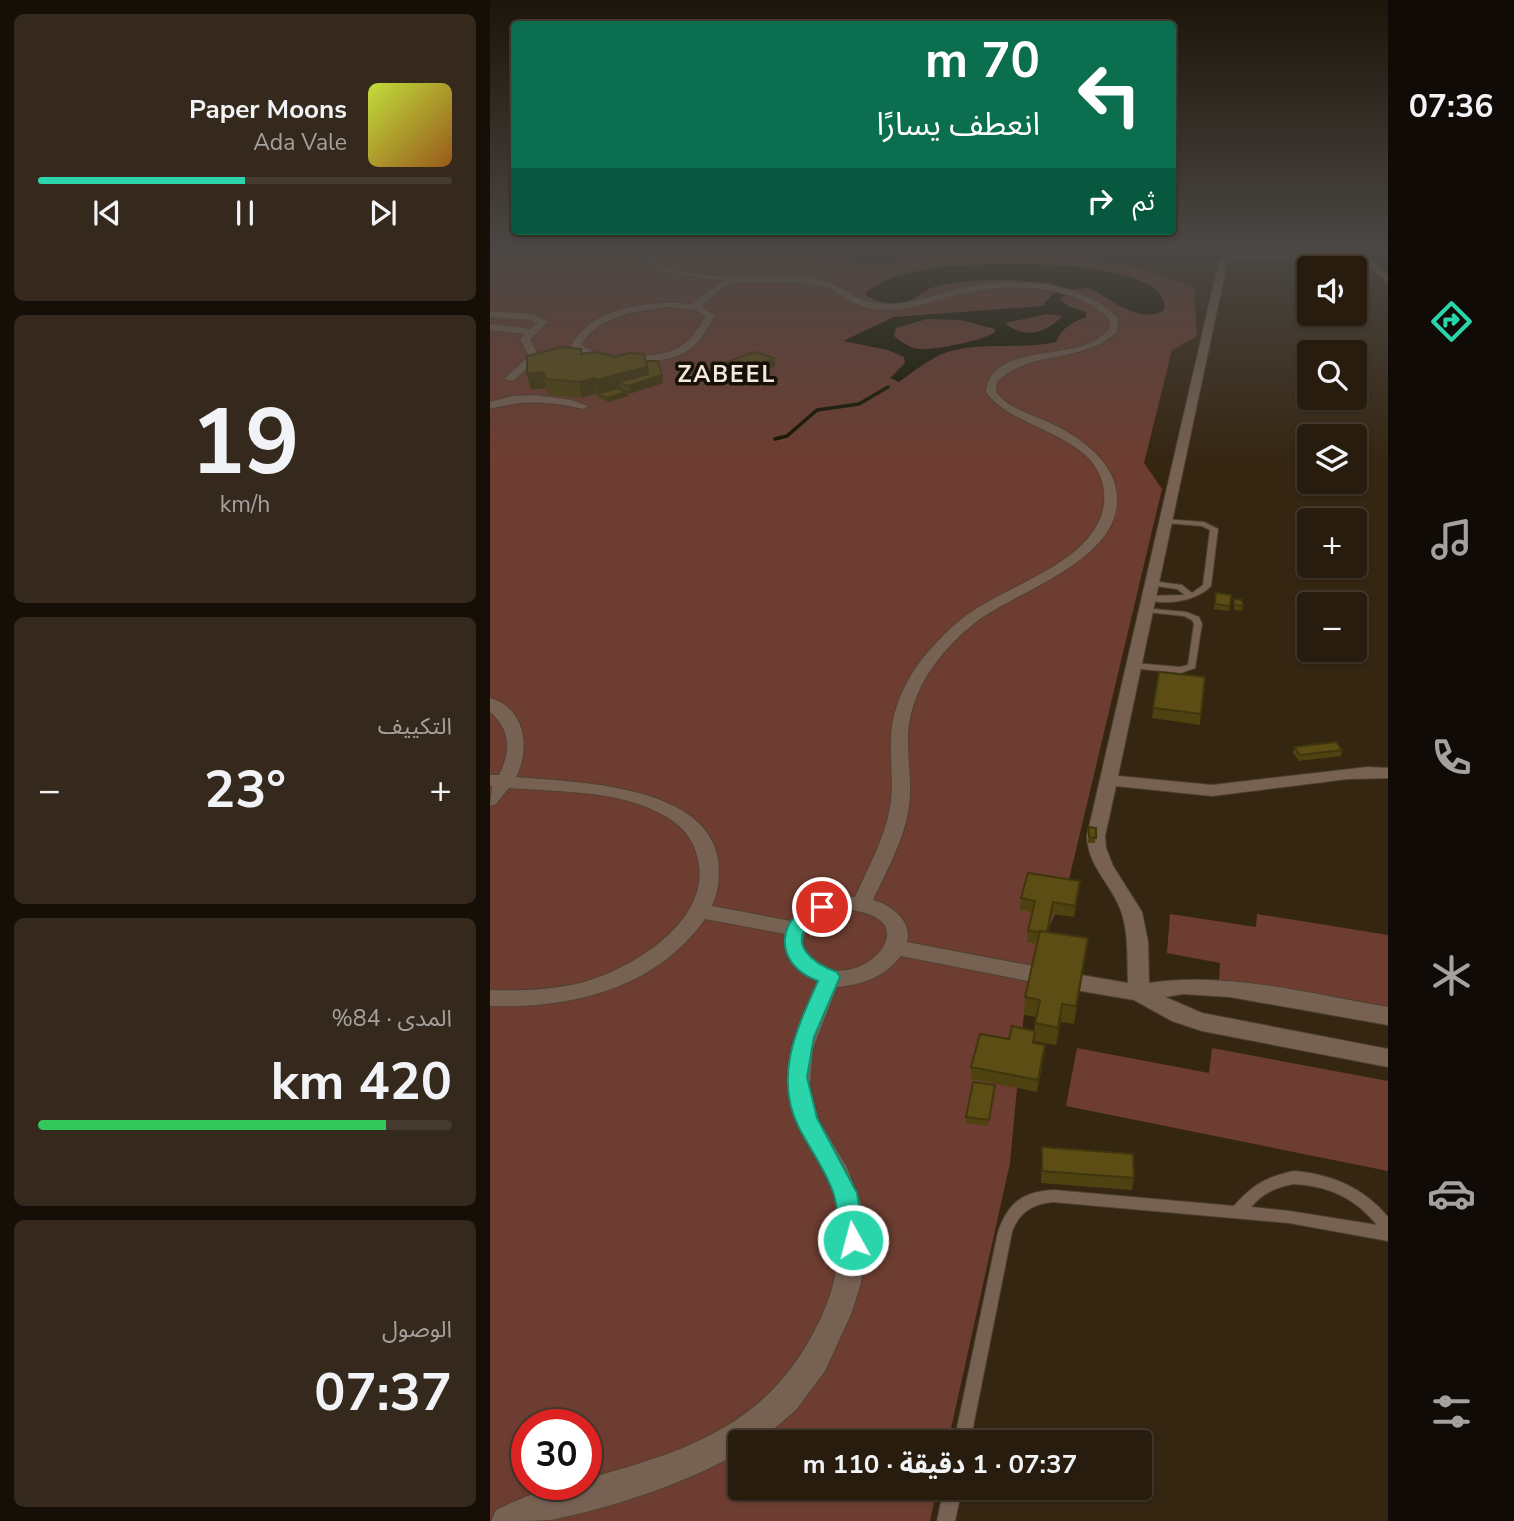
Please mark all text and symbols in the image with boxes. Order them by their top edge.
text: 70 m [925,27,1040,94]
icon: left [1064,49,1155,140]
text: 07:36 [1409,85,1493,128]
text: Paper Moons [189,92,347,127]
text: انعطف يسارًا [876,103,1040,146]
text: Ada Vale [253,127,347,158]
icon: right [1081,182,1119,220]
text: ثم [1133,184,1155,219]
icon: previous [88,194,126,232]
icon: pause [226,194,264,232]
icon: next [364,194,402,232]
map controls [1297,256,1367,662]
button: sound [1297,256,1367,326]
icon: directions [1427,297,1476,346]
button: search [1297,340,1367,410]
district label: ZABEEL [677,359,777,390]
text: 19 [190,381,300,505]
button: layers [1297,424,1367,494]
text: km/h [220,489,270,520]
button: + [1297,508,1367,578]
icon: music [1427,515,1476,564]
button: − [1297,592,1367,662]
text: التكييف [378,711,452,742]
icon: phone [1427,733,1476,782]
text: 23° [204,754,286,825]
text: − [38,765,61,816]
text: + [429,765,452,816]
pin [792,877,852,937]
icon: arrive [803,888,841,926]
icon: climate [1427,951,1476,1000]
text: المدى · 84% [331,1003,452,1034]
text: 420 km [271,1046,452,1117]
icon: car [1427,1169,1476,1218]
position arrow [816,1203,890,1277]
text: الوصول [382,1314,452,1345]
text: 07:37 [314,1357,452,1428]
icon: filters [1427,1387,1476,1436]
speed limit sign: 30 [511,1409,602,1500]
text: 07:37 · 1 دقيقة · 110 m [803,1447,1077,1482]

